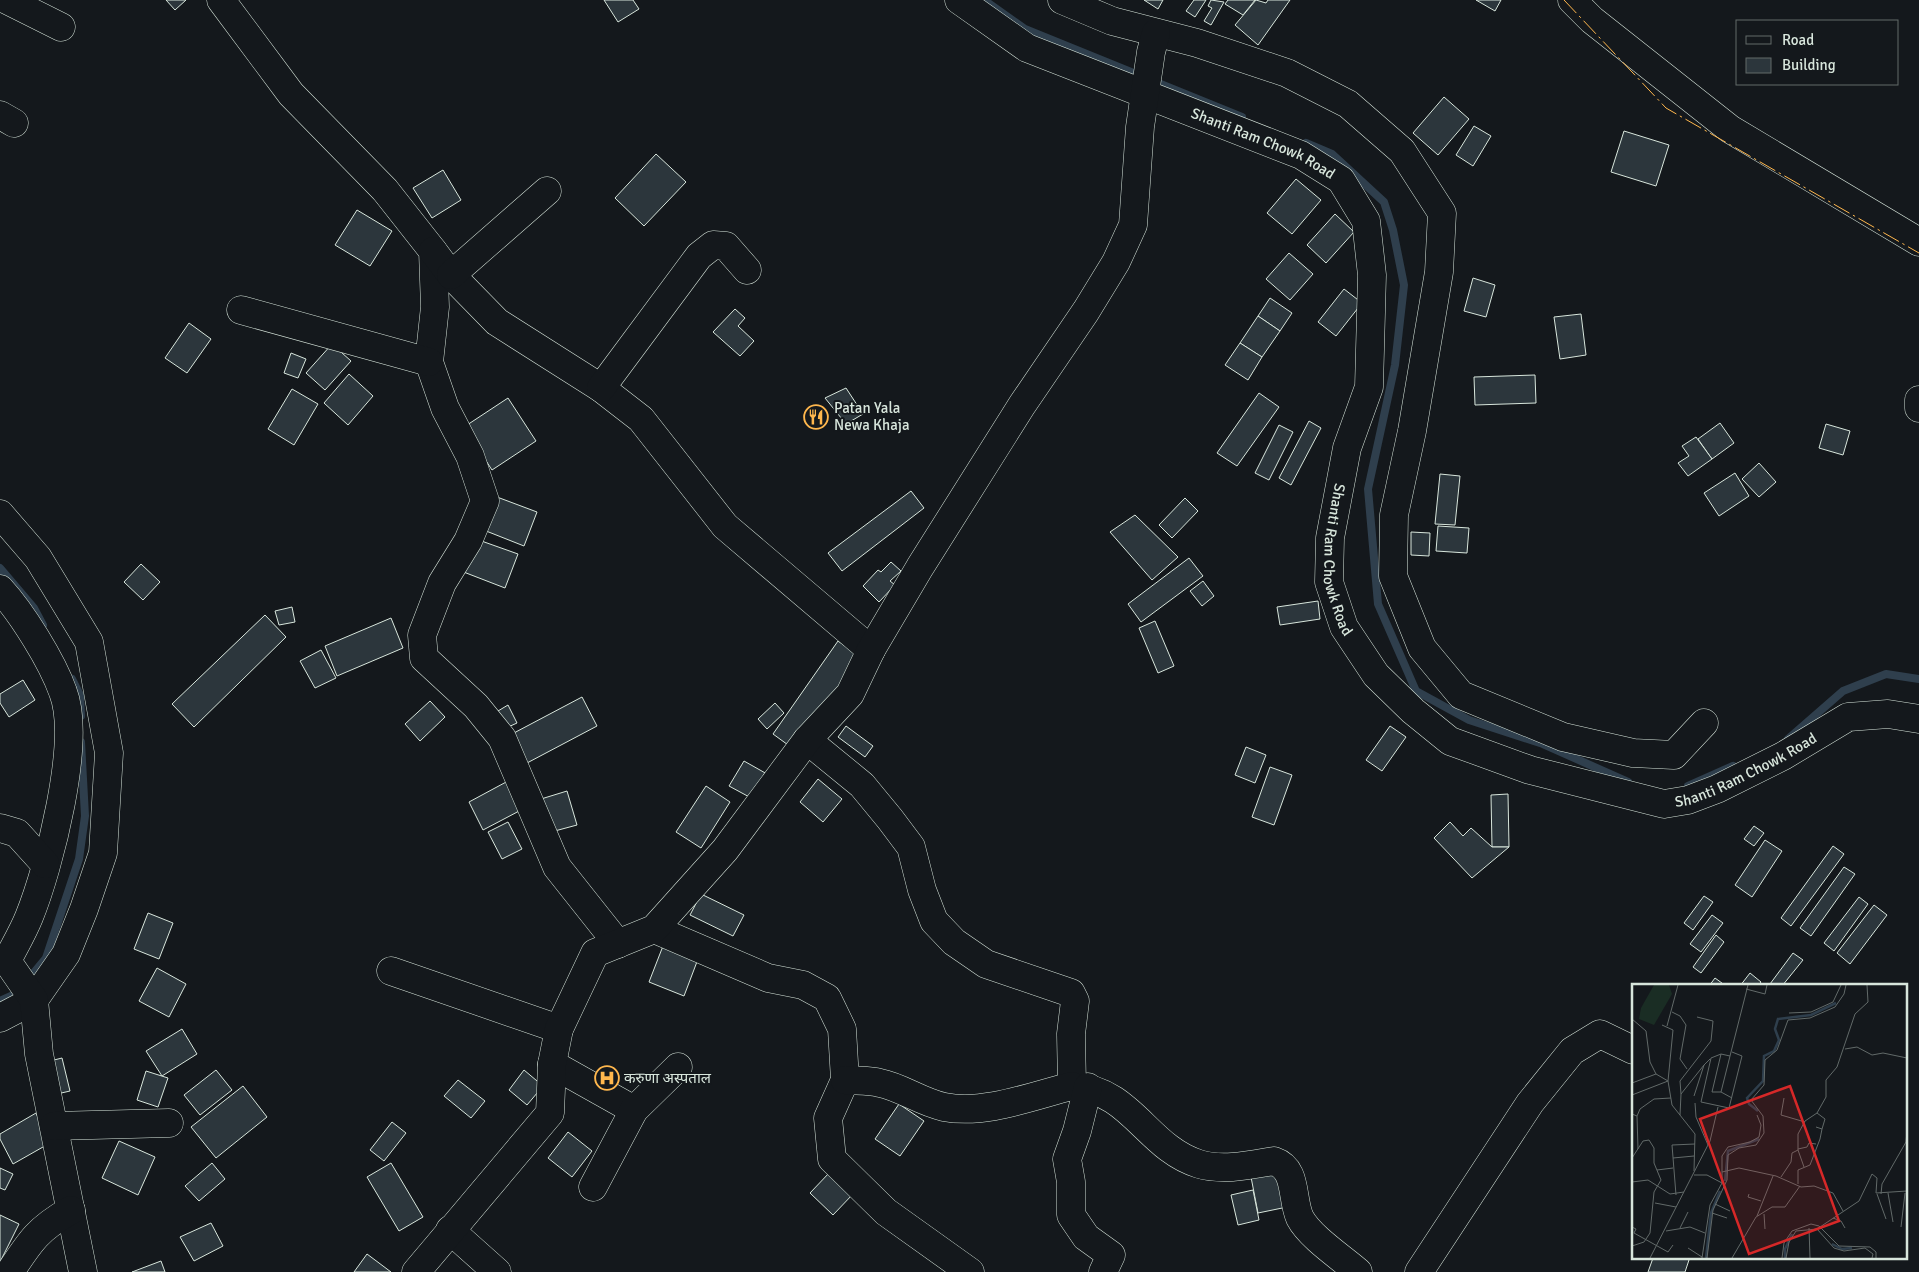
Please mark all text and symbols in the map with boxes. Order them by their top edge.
legend [1736,20,1899,85]
text: Road [1782,31,1814,49]
text: Building [1782,56,1836,74]
street label: Shanti Ram Chowk Road [1189,104,1338,183]
place label: Patan Yala Newa Khaja [834,399,910,434]
restaurant icon: Patan Yala Newa Khaja [803,404,829,430]
street label: Shanti Ram Chowk Road [1320,482,1356,639]
street label: Shanti Ram Chowk Road [1673,729,1820,811]
inset map [1632,984,1906,1260]
hospital icon: करुणा अस्पताल [594,1065,620,1091]
place label: करुणा अस्पताल [624,1069,712,1087]

